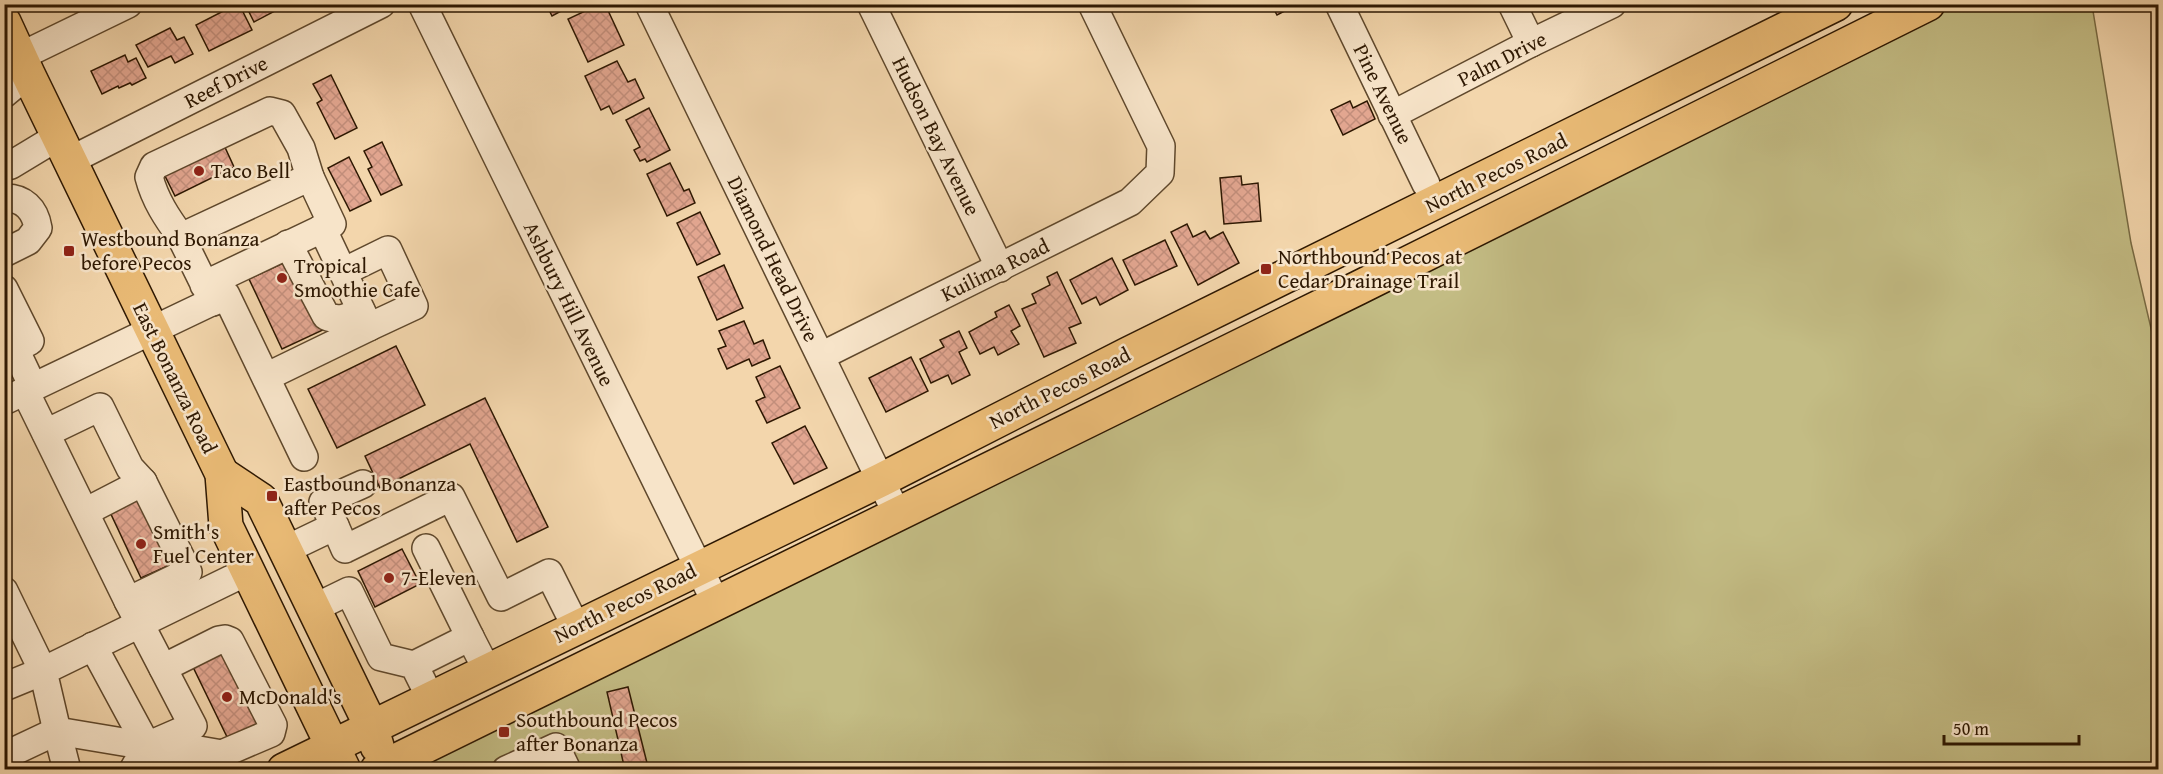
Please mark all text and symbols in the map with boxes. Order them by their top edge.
street label: Palm Drive [1452,23,1552,94]
street label: Pine Avenue [1346,38,1421,149]
street label: Reef Drive [179,47,273,116]
street label: Hudson Bay Avenue [885,51,988,221]
street label: North Pecos Road [1419,124,1573,220]
place label: Taco Bell [211,155,290,186]
marker: Taco Bell [192,164,206,178]
street label: Diamond Head Drive [720,171,827,347]
street label: Ashbury Hill Avenue [516,216,623,391]
place label: Westbound Bonanza before Pecos [81,223,260,278]
street label: Kuilima Road [935,230,1055,309]
place label: Northbound Pecos at Cedar Drainage Trail [1278,241,1463,296]
marker: Westbound Bonanza before Pecos [62,244,76,258]
place label: Tropical Smoothie Cafe [294,250,420,305]
marker: Northbound Pecos at Cedar Drainage Trail [1259,262,1273,276]
marker: Tropical Smoothie Cafe [275,271,289,285]
street label: East Bonanza Road [125,297,226,459]
street label: North Pecos Road [984,338,1137,437]
place label: Eastbound Bonanza after Pecos [284,468,456,523]
marker: Eastbound Bonanza after Pecos [265,489,279,503]
place label: Smith's Fuel Center [153,516,254,571]
marker: Smith's Fuel Center [134,537,148,551]
street label: North Pecos Road [548,554,702,650]
place label: 7-Eleven [401,562,477,593]
marker: 7-Eleven [382,571,396,585]
place label: McDonald's [239,681,342,712]
marker: McDonald's [220,690,234,704]
place label: Southbound Pecos after Bonanza [516,704,678,759]
scale bar [1944,708,2079,746]
text: 50 m [1953,715,1989,742]
marker: Southbound Pecos after Bonanza [497,725,511,739]

